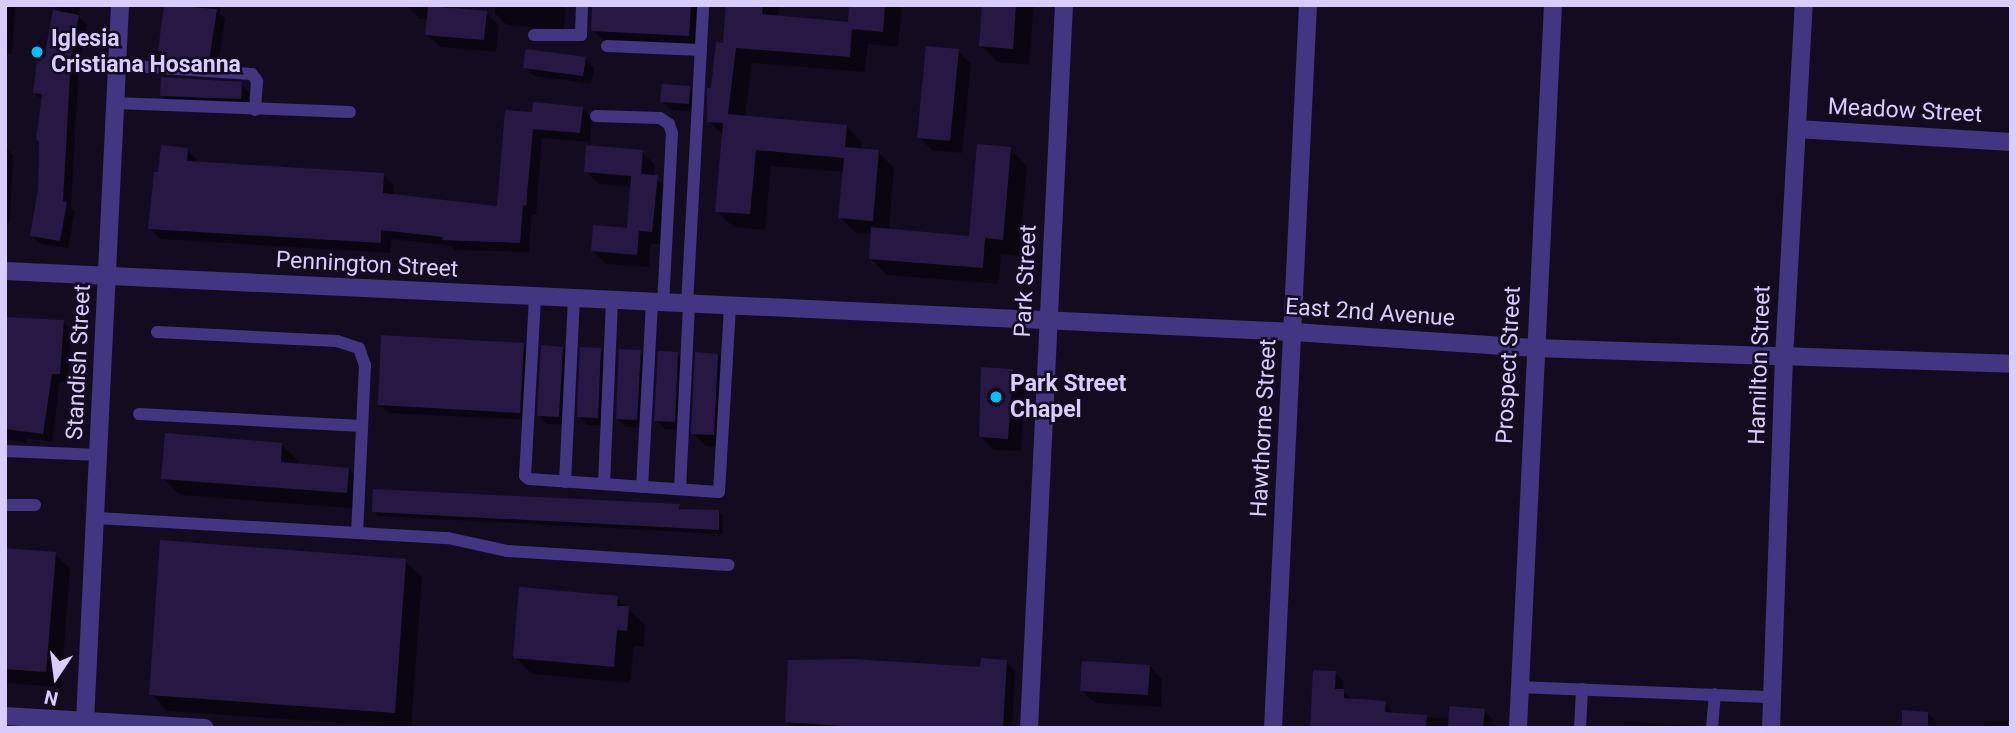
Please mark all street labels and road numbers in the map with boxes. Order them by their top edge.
street label: Meadow Street [1827,93,1983,129]
street label: Park Street [1009,224,1043,338]
street label: Pennington Street [275,246,459,284]
street label: Standish Street [61,283,97,441]
street label: Prospect Street [1491,285,1527,445]
street label: Hamilton Street [1743,285,1777,445]
street label: East 2nd Avenue [1284,293,1456,333]
street label: Hawthorne Street [1246,338,1282,518]

